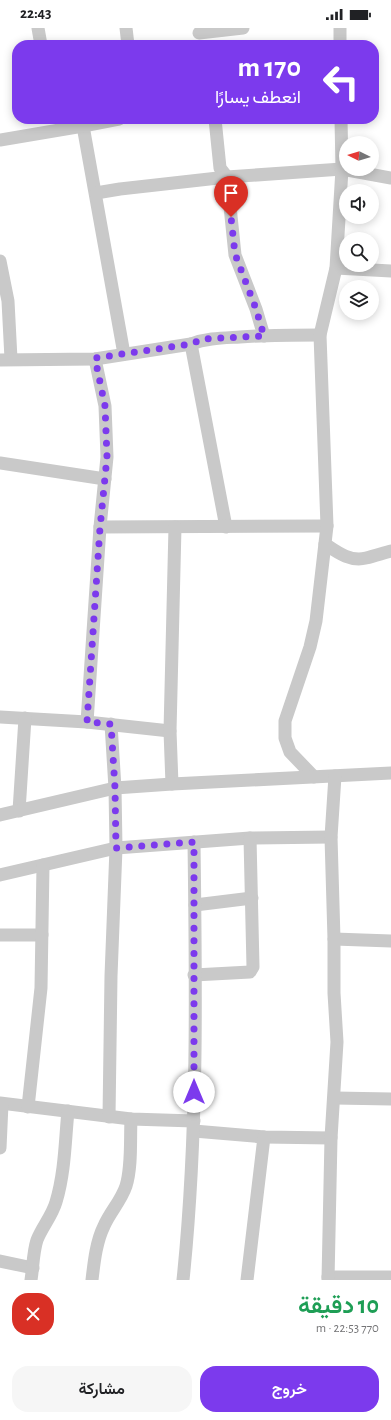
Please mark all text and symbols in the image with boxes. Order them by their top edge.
text: 22:43 [20,6,52,21]
text: 170 m [237,54,301,82]
icon: left [315,56,367,108]
text: انعطف يسارًا [215,89,301,107]
north arrow [339,136,379,176]
map controls [339,136,379,320]
pin [214,176,248,217]
icon: arrive [220,182,242,204]
button: sound [339,184,379,224]
button: search [339,232,379,272]
button: layers [339,280,379,320]
position arrow [173,1071,215,1113]
button: close [12,1293,54,1335]
text: 10 دقيقة [298,1294,379,1318]
text: 770 m · 22:53 [316,1322,379,1335]
button: مشاركة [12,1366,192,1412]
button: خروج [200,1366,379,1412]

